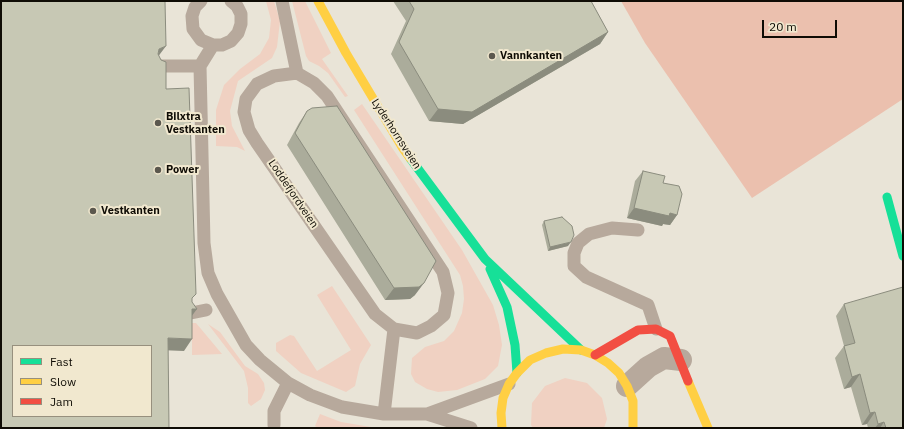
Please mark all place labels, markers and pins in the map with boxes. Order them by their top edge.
place label: Vannkanten [500,49,562,63]
marker: Vannkanten [487,51,497,61]
place label: Bilxtra Vestkanten [166,110,225,136]
marker: Bilxtra Vestkanten [153,118,163,128]
place label: Power [166,163,199,177]
marker: Power [153,165,163,175]
place label: Vestkanten [101,204,160,218]
marker: Vestkanten [88,206,98,216]

